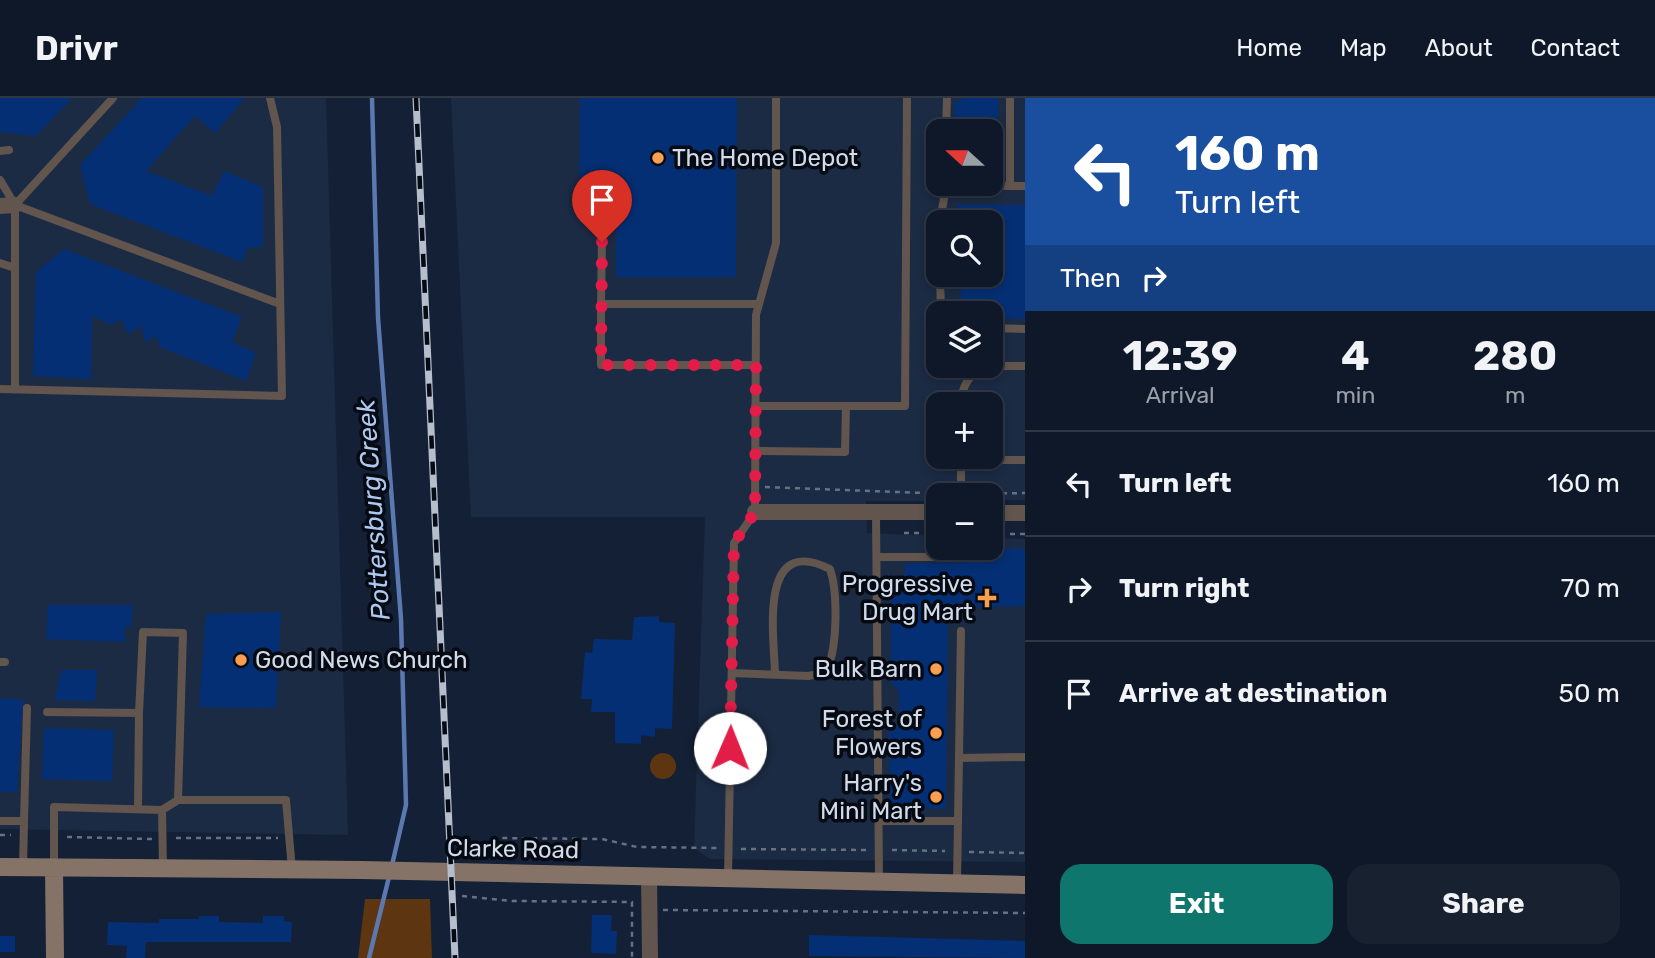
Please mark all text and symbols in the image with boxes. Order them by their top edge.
text: Drivr [35,29,118,68]
text: Home [1236,34,1302,62]
text: Map [1340,34,1387,62]
text: About [1425,34,1493,62]
text: Contact [1531,34,1620,62]
north arrow [926,119,1003,196]
map controls [926,119,1003,560]
text: 160 m [1175,124,1320,182]
icon: left [1060,126,1151,217]
place label: The Home Depot [672,144,858,172]
marker: The Home Depot [650,150,666,166]
pin [572,170,632,242]
icon: arrive [583,181,621,219]
text: Turn left [1175,183,1300,221]
button: search [926,210,1003,287]
icon: right [1135,259,1173,297]
text: Then [1060,263,1121,294]
button: layers [926,301,1003,378]
text: 12:39 [1123,331,1238,381]
text: 4 [1341,331,1370,381]
text: 280 [1473,331,1557,381]
text: Arrival [1146,381,1215,409]
text: min [1335,381,1375,409]
text: m [1505,381,1525,409]
button: + [926,392,1003,469]
water label: Pottersburg Creek [350,398,397,621]
icon: left [1060,465,1098,503]
text: Turn left [1119,468,1231,499]
text: 160 m [1547,468,1620,499]
button: − [926,483,1003,560]
place label: Progressive Drug Mart [842,570,973,626]
icon: right [1060,570,1098,608]
text: Turn right [1119,573,1249,604]
text: 70 m [1561,573,1620,604]
marker: Progressive Drug Mart [979,590,995,606]
place label: Good News Church [255,646,468,674]
marker: Good News Church [233,652,249,668]
place label: Bulk Barn [815,655,922,683]
marker: Bulk Barn [928,661,944,677]
icon: arrive [1060,675,1098,713]
text: Arrive at destination [1119,678,1387,709]
text: 50 m [1559,678,1620,709]
place label: Forest of Flowers [822,705,923,761]
position arrow [693,711,767,785]
marker: Forest of Flowers [928,725,944,741]
place label: Harry's Mini Mart [820,769,922,825]
marker: Harry's Mini Mart [928,789,944,805]
street label: Clarke Road [447,834,579,864]
button: Exit [1060,864,1333,944]
button: Share [1347,864,1620,944]

